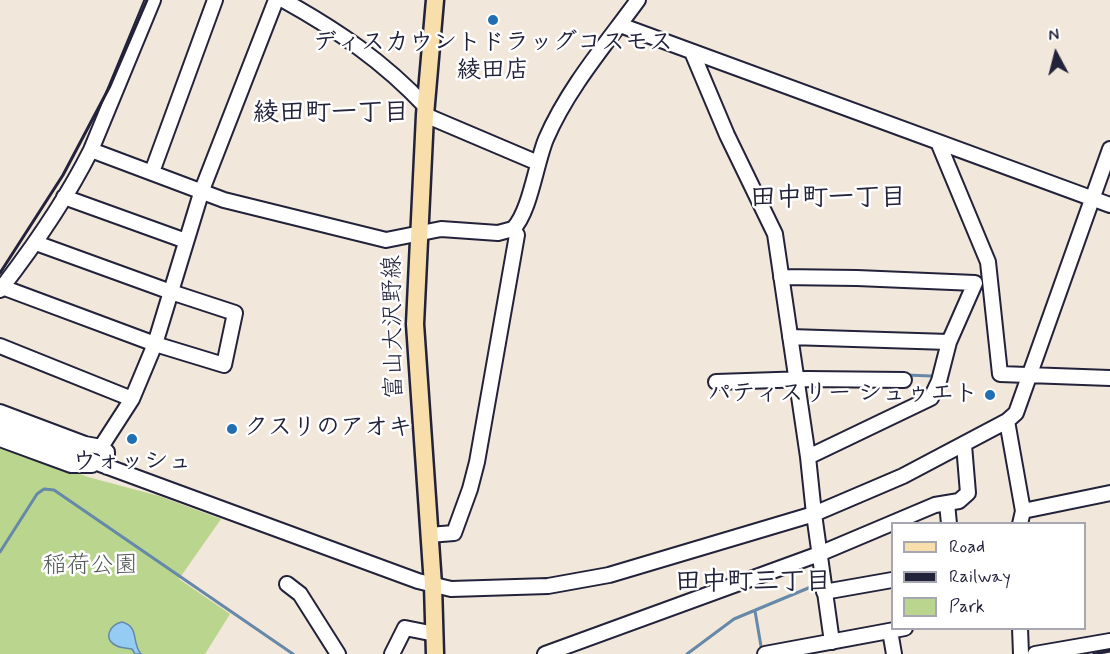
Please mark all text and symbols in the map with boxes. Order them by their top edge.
marker: ディスカウントドラッグコスモス 綾田店 [486,13,500,27]
north arrow [1026,24,1086,84]
text: N [1047,25,1060,47]
place label: ディスカウントドラッグコスモス 綾田店 [313,30,673,86]
district label: 綾田町一丁目 [253,99,409,131]
district label: 田中町一丁目 [750,184,906,216]
street label: 富山大沢野線 [379,255,411,399]
place label: パティスリー シュゥエト [708,381,978,409]
marker: パティスリー シュゥエト [983,388,997,402]
place label: クスリのアオキ [244,415,412,443]
marker: クスリのアオキ [225,422,239,436]
marker: ウォッシュ [125,432,139,446]
place label: ウォッシュ [72,449,192,477]
legend [891,522,1086,630]
text: Road [949,535,985,559]
park label: 稲荷公園 [42,553,138,581]
text: Railway [949,565,1011,589]
district label: 田中町三丁目 [675,568,831,600]
text: Park [949,595,985,619]

